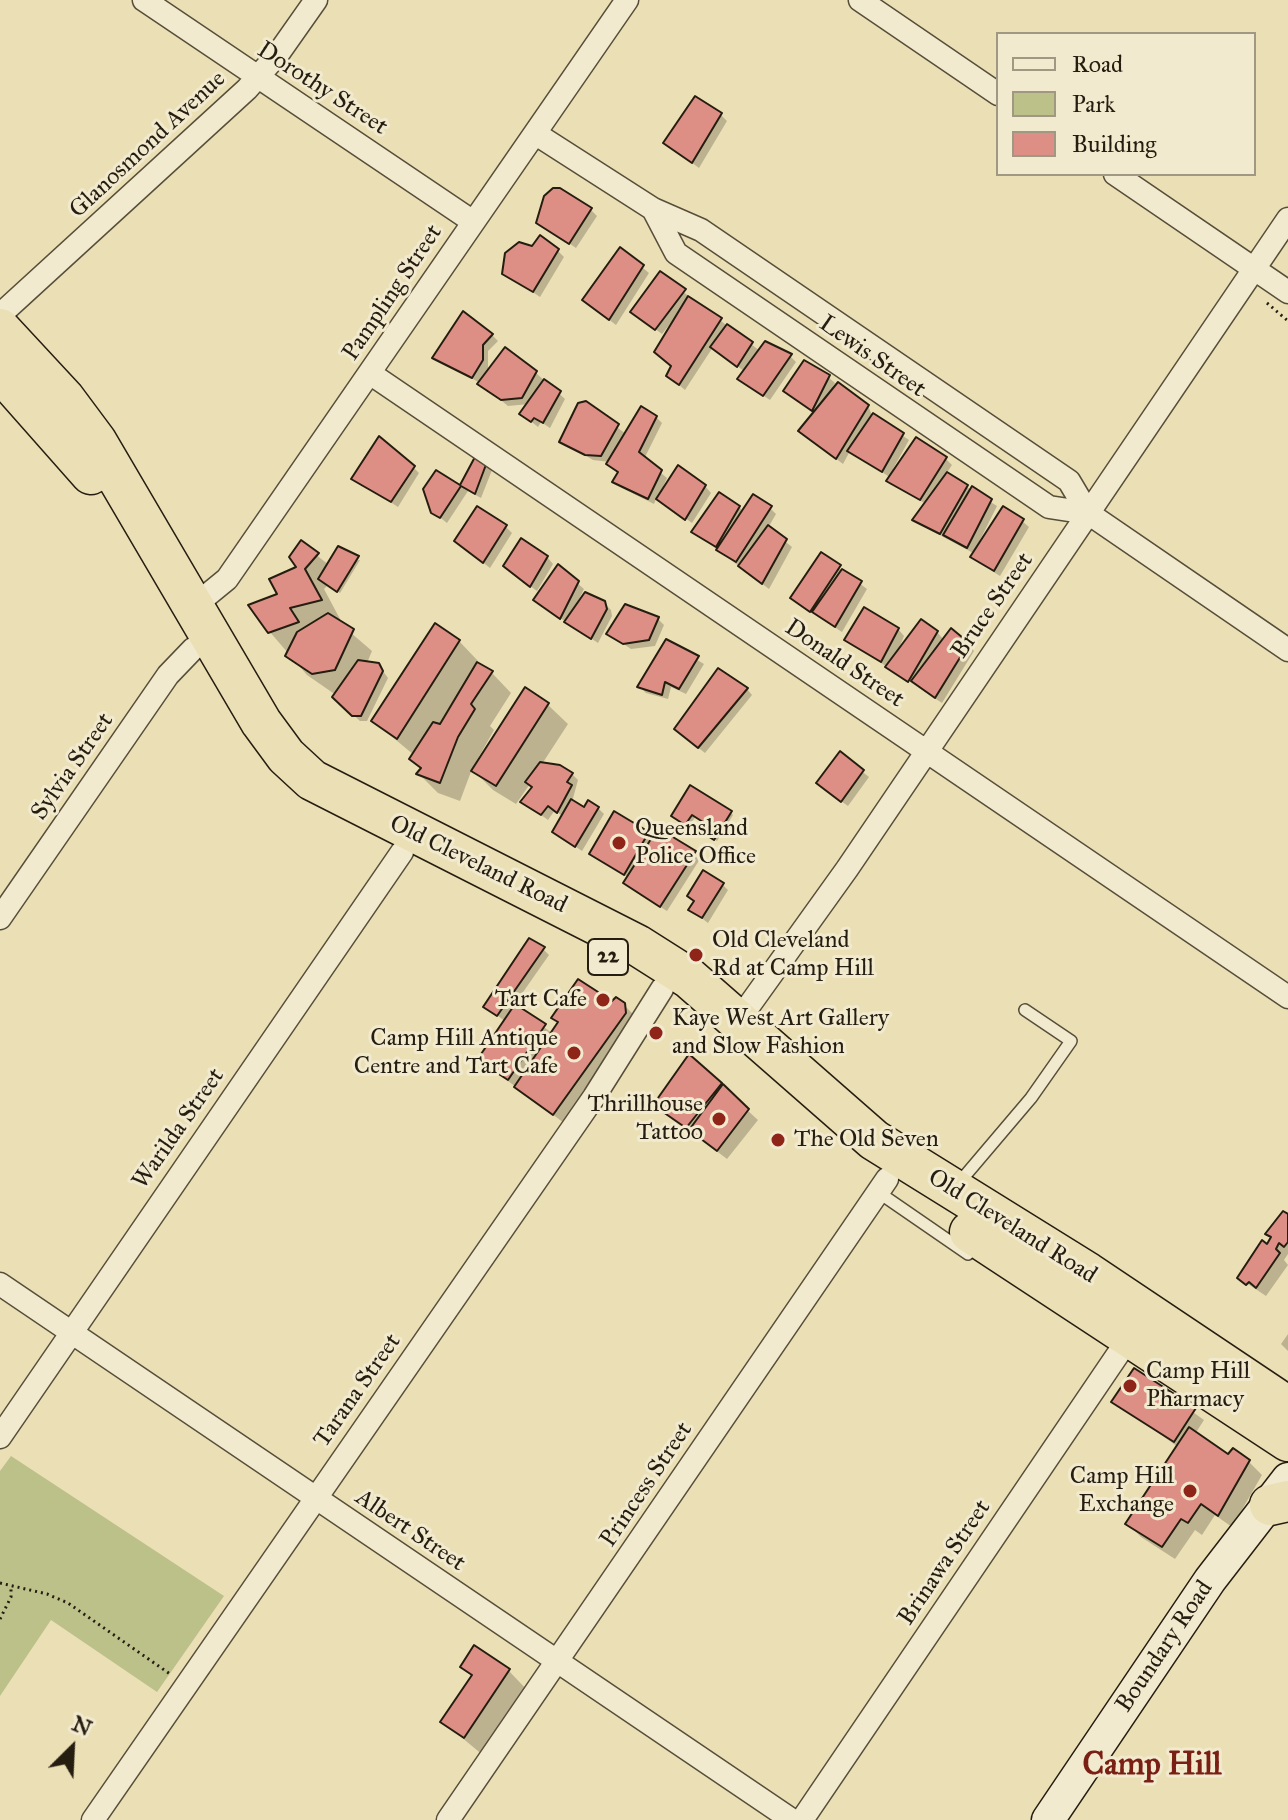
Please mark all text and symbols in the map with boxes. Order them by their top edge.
legend [996,32,1256,176]
street label: Dorothy Street [251,36,393,142]
text: Road [1072,49,1123,79]
street label: Glanosmond Avenue [64,65,232,225]
text: Park [1072,89,1115,119]
text: Building [1072,129,1157,159]
street label: Pampling Street [337,220,449,366]
street label: Lewis Street [813,310,931,404]
street label: Bruce Street [946,548,1040,664]
street label: Donald Street [779,614,909,714]
street label: Sylvia Street [26,708,120,826]
street label: Old Cleveland Road [385,810,571,920]
place label: Queensland Police Office [635,815,756,871]
marker: Queensland Police Office [610,834,628,852]
place label: Old Cleveland Rd at Camp Hill [712,927,874,983]
road number: 22 [588,939,628,975]
marker: Old Cleveland Rd at Camp Hill [687,946,705,964]
place label: Tart Cafe [495,986,587,1014]
marker: Tart Cafe [594,991,612,1009]
place label: Kaye West Art Gallery and Slow Fashion [672,1005,889,1061]
marker: Kaye West Art Gallery and Slow Fashion [647,1024,665,1042]
place label: Camp Hill Antique Centre and Tart Cafe [354,1025,558,1081]
marker: Camp Hill Antique Centre and Tart Cafe [565,1044,583,1062]
street label: Warilda Street [127,1063,231,1195]
place label: Thrillhouse Tattoo [588,1091,703,1147]
marker: Thrillhouse Tattoo [710,1110,728,1128]
place label: The Old Seven [794,1126,939,1154]
marker: The Old Seven [769,1131,787,1149]
street label: Old Cleveland Road [922,1163,1102,1291]
street label: Tarana Street [308,1329,408,1453]
place label: Camp Hill Pharmacy [1146,1358,1250,1414]
marker: Camp Hill Pharmacy [1121,1377,1139,1395]
street label: Princess Street [595,1417,699,1553]
place label: Camp Hill Exchange [1070,1463,1174,1519]
marker: Camp Hill Exchange [1181,1482,1199,1500]
street label: Albert Street [349,1484,471,1578]
street label: Brinawa Street [893,1495,997,1631]
street label: Boundary Road [1110,1576,1220,1718]
north arrow [32,1708,112,1788]
text: N [68,1709,96,1742]
district label: Camp Hill [1083,1747,1221,1785]

